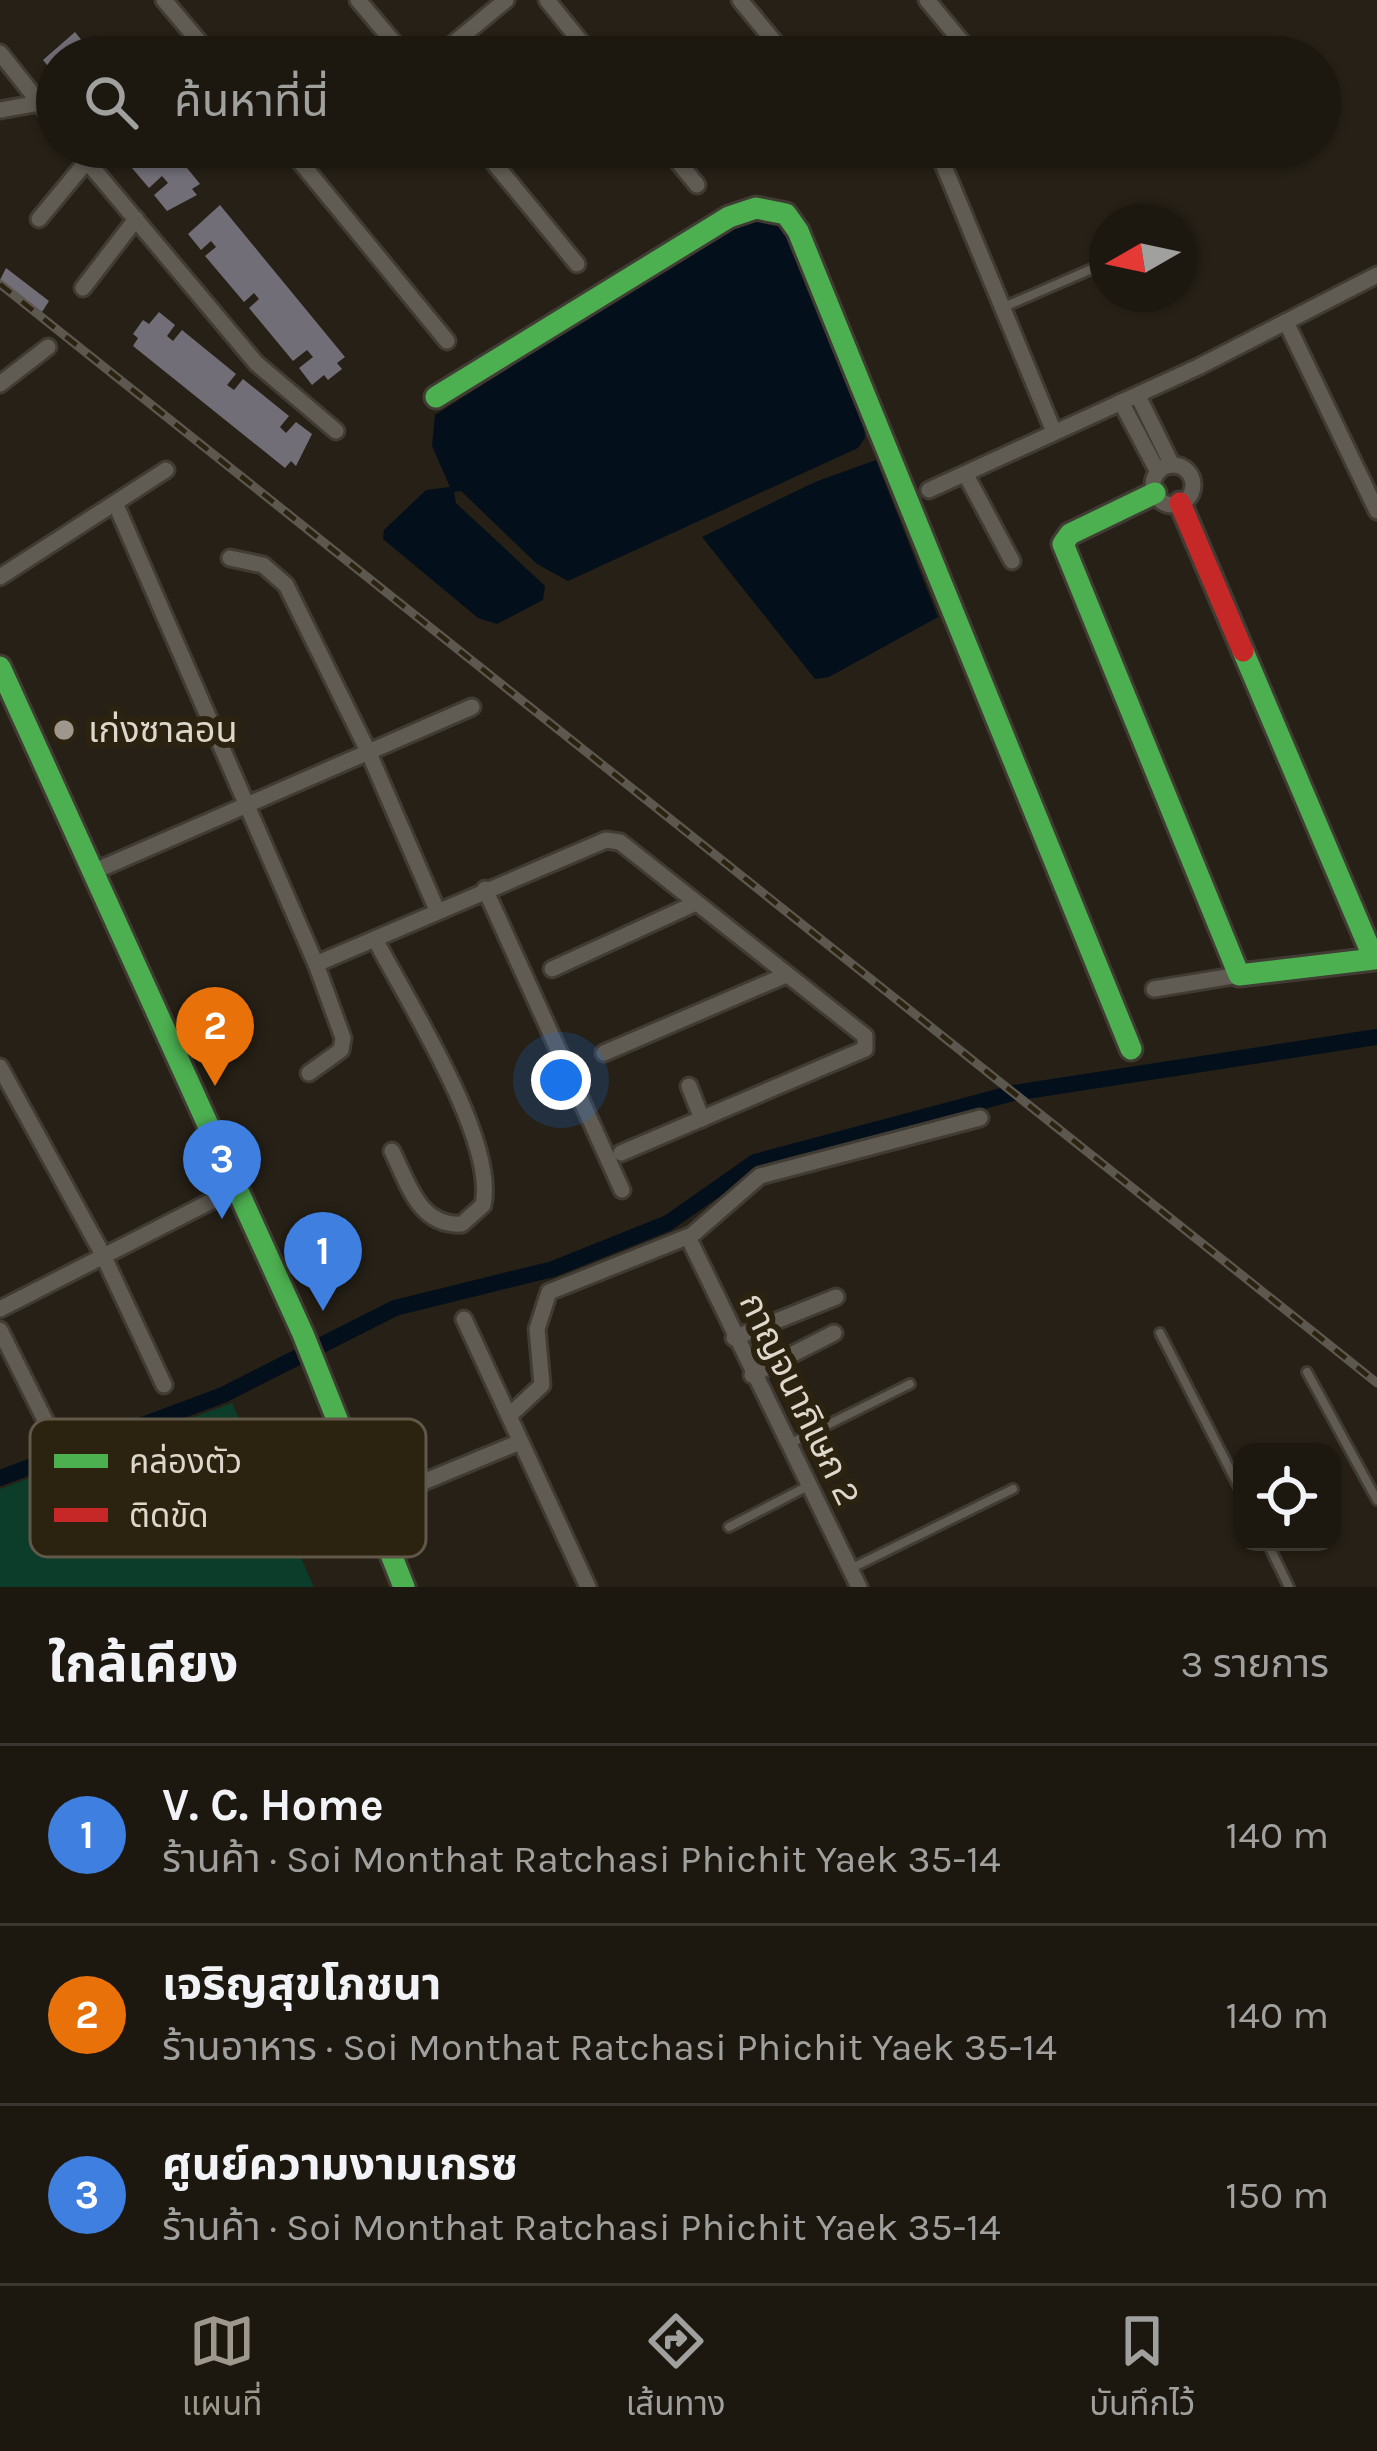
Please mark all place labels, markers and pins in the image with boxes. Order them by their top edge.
place label: เก่งซาลอน [88,709,237,751]
marker: เก่งซาลอน [51,717,77,743]
pin: 2 [176,987,254,1086]
pin: 3 [183,1120,261,1219]
pin: 1 [284,1212,362,1311]

